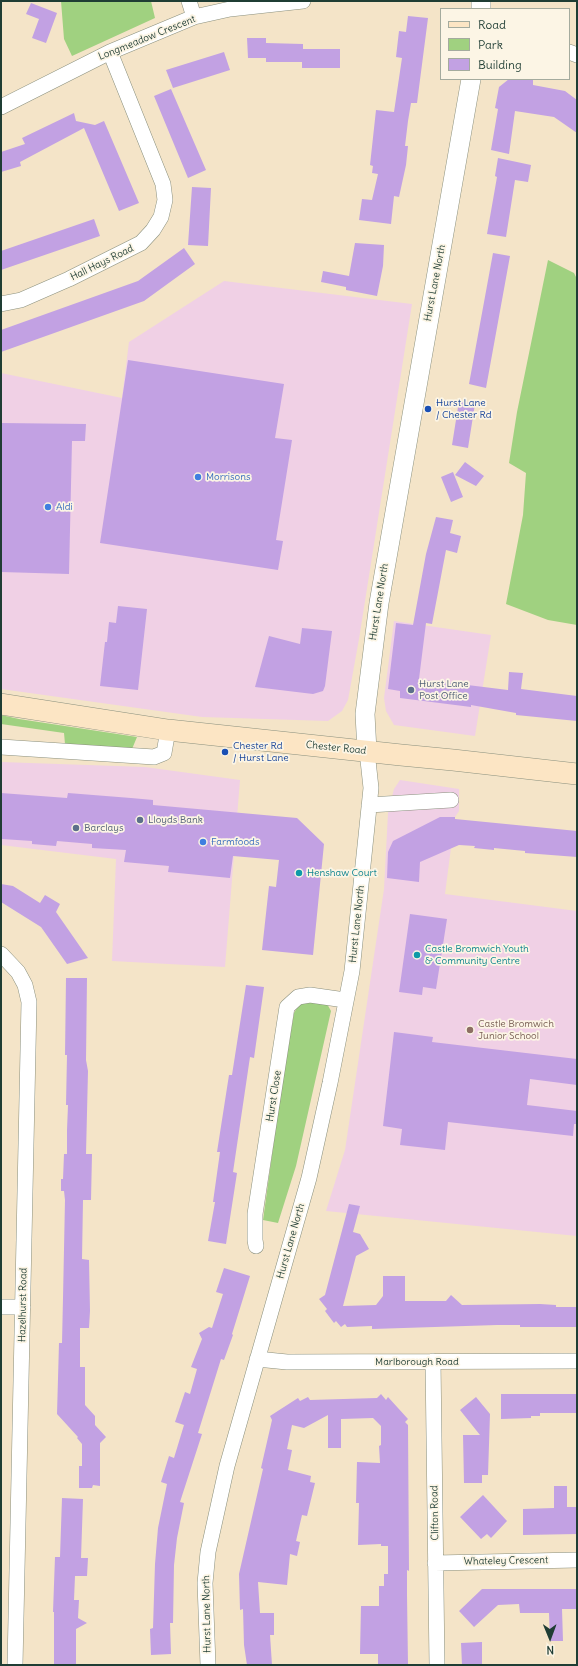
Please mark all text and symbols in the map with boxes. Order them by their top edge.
legend [440,8,570,80]
street label: Longmeadow Crescent [97,13,197,63]
text: Road [478,17,506,32]
text: Park [478,37,503,52]
text: Building [478,57,522,72]
street label: Hall Hays Road [69,243,135,283]
street label: Hurst Lane North [422,244,448,322]
place label: Hurst Lane / Chester Rd [436,397,492,420]
marker: Hurst Lane / Chester Rd [423,404,433,414]
place label: Morrisons [206,471,251,483]
marker: Morrisons [193,472,203,482]
place label: Aldi [56,501,73,513]
marker: Aldi [43,502,53,512]
street label: Hurst Lane North [367,563,391,641]
place label: Hurst Lane Post Office [419,678,469,702]
marker: Hurst Lane Post Office [406,685,416,695]
street label: Chester Road [305,739,367,757]
place label: Chester Rd / Hurst Lane [233,740,289,764]
marker: Chester Rd / Hurst Lane [220,747,230,757]
place label: Lloyds Bank [148,814,203,826]
marker: Lloyds Bank [135,815,145,825]
place label: Barclays [84,822,123,834]
marker: Barclays [71,823,81,833]
place label: Farmfoods [211,836,260,848]
marker: Farmfoods [198,837,208,847]
place label: Henshaw Court [307,867,377,879]
marker: Henshaw Court [294,868,304,878]
street label: Hurst Lane North [347,885,367,963]
place label: Castle Bromwich Youth & Community Centre [425,943,529,966]
marker: Castle Bromwich Youth & Community Centre [412,950,422,960]
place label: Castle Bromwich Junior School [478,1018,554,1042]
marker: Castle Bromwich Junior School [465,1025,475,1035]
street label: Hurst Close [264,1069,284,1123]
street label: Hurst Lane North [275,1202,307,1280]
street label: Hazelhurst Road [16,1268,30,1342]
street label: Marlborough Road [375,1356,459,1368]
street label: Clifton Road [429,1485,441,1541]
street label: Whateley Crescent [464,1554,548,1568]
street label: Hurst Lane North [200,1575,214,1653]
north arrow [530,1618,570,1658]
text: N [546,1643,554,1657]

